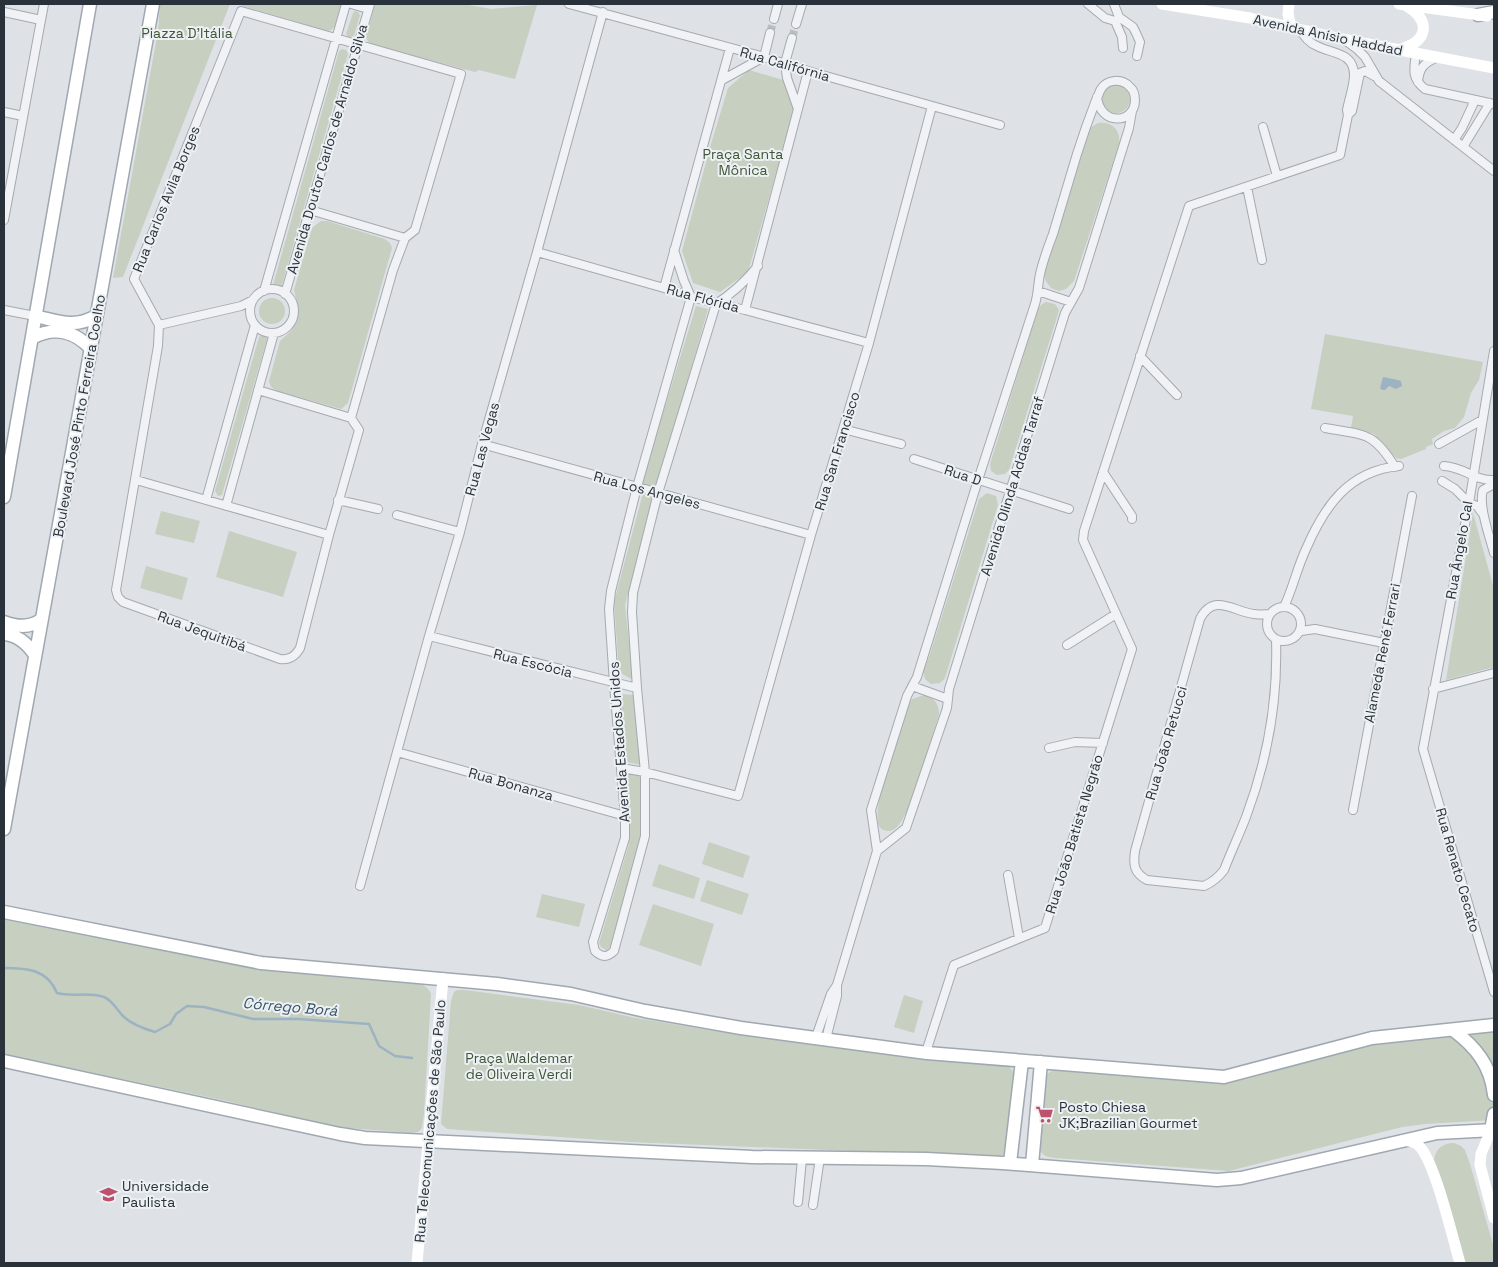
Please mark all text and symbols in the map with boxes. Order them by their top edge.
street label: Avenida Anísio Haddad [1252,10,1404,60]
street label: Avenida Doutor Carlos de Arnaldo Silva [283,22,371,276]
park label: Piazza D'Itália [141,24,233,42]
street label: Rua Califórnia [738,43,832,85]
street label: Rua Carlos Avila Borges [128,123,204,275]
park label: Praça Santa Mônica [703,145,783,179]
street label: Rua Flórida [665,280,741,316]
street label: Boulevard José Pinto Ferreira Coelho [49,293,109,539]
street label: Rua San Francisco [810,389,864,513]
street label: Avenida Olinda Addas Tarraf [976,394,1048,578]
street label: Rua Las Vegas [461,400,503,498]
street label: Rua D [942,461,984,489]
street label: Rua Los Angeles [592,467,702,513]
street label: Rua Ângelo Cal [1441,499,1477,601]
street label: Alameda René Ferrari [1360,582,1404,724]
street label: Rua Jequitibá [155,607,249,655]
street label: Rua Escócia [491,644,575,682]
street label: Avenida Estados Unidos [604,661,634,823]
street label: Rua João Retucci [1141,684,1191,802]
street label: Rua João Batista Negrão [1041,752,1107,916]
street label: Rua Bonanza [466,763,556,805]
street label: Rua Renato Cecato [1432,806,1484,934]
water label: Córrego Borá [242,993,338,1020]
street label: Rua Telecomunicações de São Paulo [410,999,450,1243]
park label: Praça Waldemar de Oliveira Verdi [465,1049,573,1083]
place label: Posto Chiesa JK;Brazilian Gourmet [1059,1098,1198,1132]
supermarket icon: Posto Chiesa JK;Brazilian Gourmet [1035,1105,1055,1125]
place label: Universidade Paulista [122,1177,209,1211]
school or university icon: Universidade Paulista [98,1184,118,1204]

